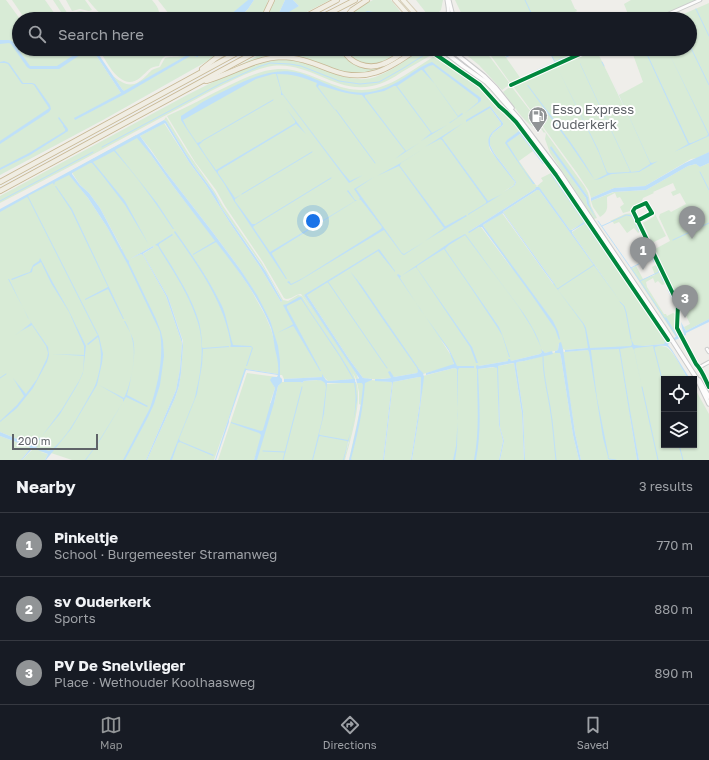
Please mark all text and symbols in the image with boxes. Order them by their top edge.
search box [12,12,697,56]
icon: search [26,23,48,45]
text: Search here [58,25,144,43]
place label: Esso Express Ouderkerk [552,101,634,132]
fuel station icon: Esso Express Ouderkerk [527,105,549,133]
pin: 2 [679,206,705,239]
your location [303,211,323,231]
pin: 1 [630,237,656,270]
pin: 3 [672,285,698,318]
map controls [661,376,697,448]
button: locate [661,376,697,412]
button: layers [661,412,697,448]
scale bar [12,432,98,451]
text: 200 m [18,434,51,447]
text: Nearby [16,476,76,497]
text: 3 results [639,478,693,494]
text: Pinkeltje [54,528,118,546]
text: 1 [26,537,32,553]
text: 770 m [656,537,693,553]
text: School · Burgemeester Stramanweg [54,546,277,562]
text: sv Ouderkerk [54,592,151,610]
text: 2 [25,601,33,617]
text: 880 m [654,601,693,617]
text: Sports [54,610,96,626]
text: PV De Snelvlieger [54,656,185,674]
text: 3 [25,665,33,681]
text: 890 m [654,665,693,681]
text: Place · Wethouder Koolhaasweg [54,674,255,690]
tab: Map [100,714,123,751]
tab: Directions [323,714,377,751]
tab: Saved [577,714,609,751]

